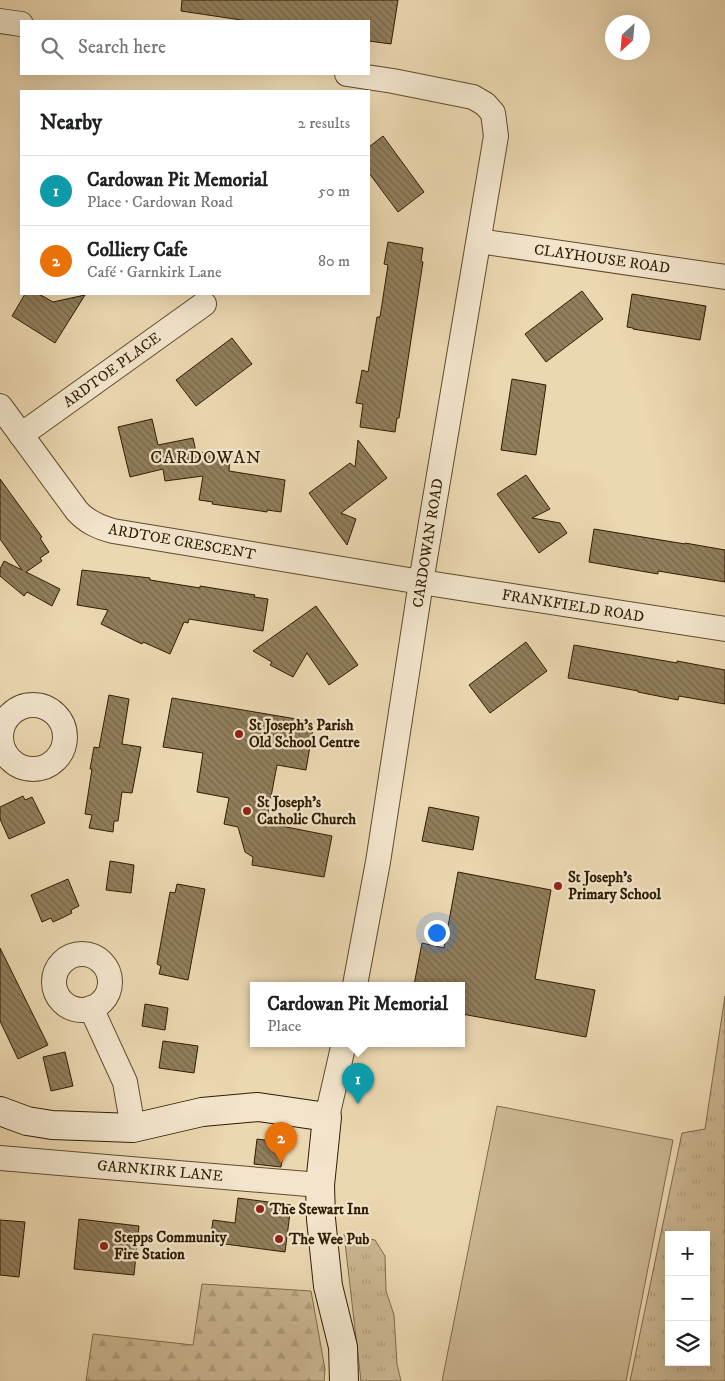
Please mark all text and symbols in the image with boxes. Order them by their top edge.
north arrow [605,15,650,60]
search box [20,20,370,75]
icon: search [38,34,66,62]
text: Search here [78,36,166,59]
text: Nearby [40,110,102,136]
text: 2 results [298,113,350,133]
text: Cardowan Pit Memorial [87,169,268,192]
text: 1 [53,181,59,201]
text: 50 m [318,181,350,201]
text: Place · Cardowan Road [87,192,233,212]
text: Colliery Cafe [87,239,188,262]
street label: CLAYHOUSE ROAD [533,240,671,278]
text: 2 [52,251,60,271]
text: 80 m [318,251,350,271]
text: Café · Garnkirk Lane [87,262,222,282]
street label: ARDTOE PLACE [59,328,165,412]
district label: CARDOWAN [150,447,262,469]
street label: CARDOWAN ROAD [408,477,448,609]
street label: ARDTOE CRESCENT [107,520,258,564]
street label: FRANKFIELD ROAD [500,585,646,627]
place label: St Joseph's Parish Old School Centre [249,716,360,752]
marker: St Joseph's Parish Old School Centre [233,728,245,740]
place label: St Joseph's Catholic Church [257,793,356,829]
marker: St Joseph's Catholic Church [241,805,253,817]
place label: St Joseph's Primary School [568,868,661,904]
marker: St Joseph's Primary School [552,880,564,892]
your location [424,920,450,946]
popup [250,982,465,1047]
text: Cardowan Pit Memorial [267,993,448,1016]
text: Place [267,1016,301,1036]
pin: 1 [342,1063,374,1104]
pin: 2 [265,1122,297,1163]
street label: GARNKIRK LANE [96,1156,224,1186]
place label: The Stewart Inn [269,1200,369,1219]
marker: The Stewart Inn [254,1203,266,1215]
place label: Stepps Community Fire Station [114,1228,228,1264]
place label: The Wee Pub [288,1230,369,1249]
map controls [665,1231,710,1366]
button: + [665,1231,710,1276]
marker: The Wee Pub [273,1233,285,1245]
marker: Stepps Community Fire Station [98,1240,110,1252]
button: − [665,1276,710,1321]
button: layers [665,1321,710,1366]

